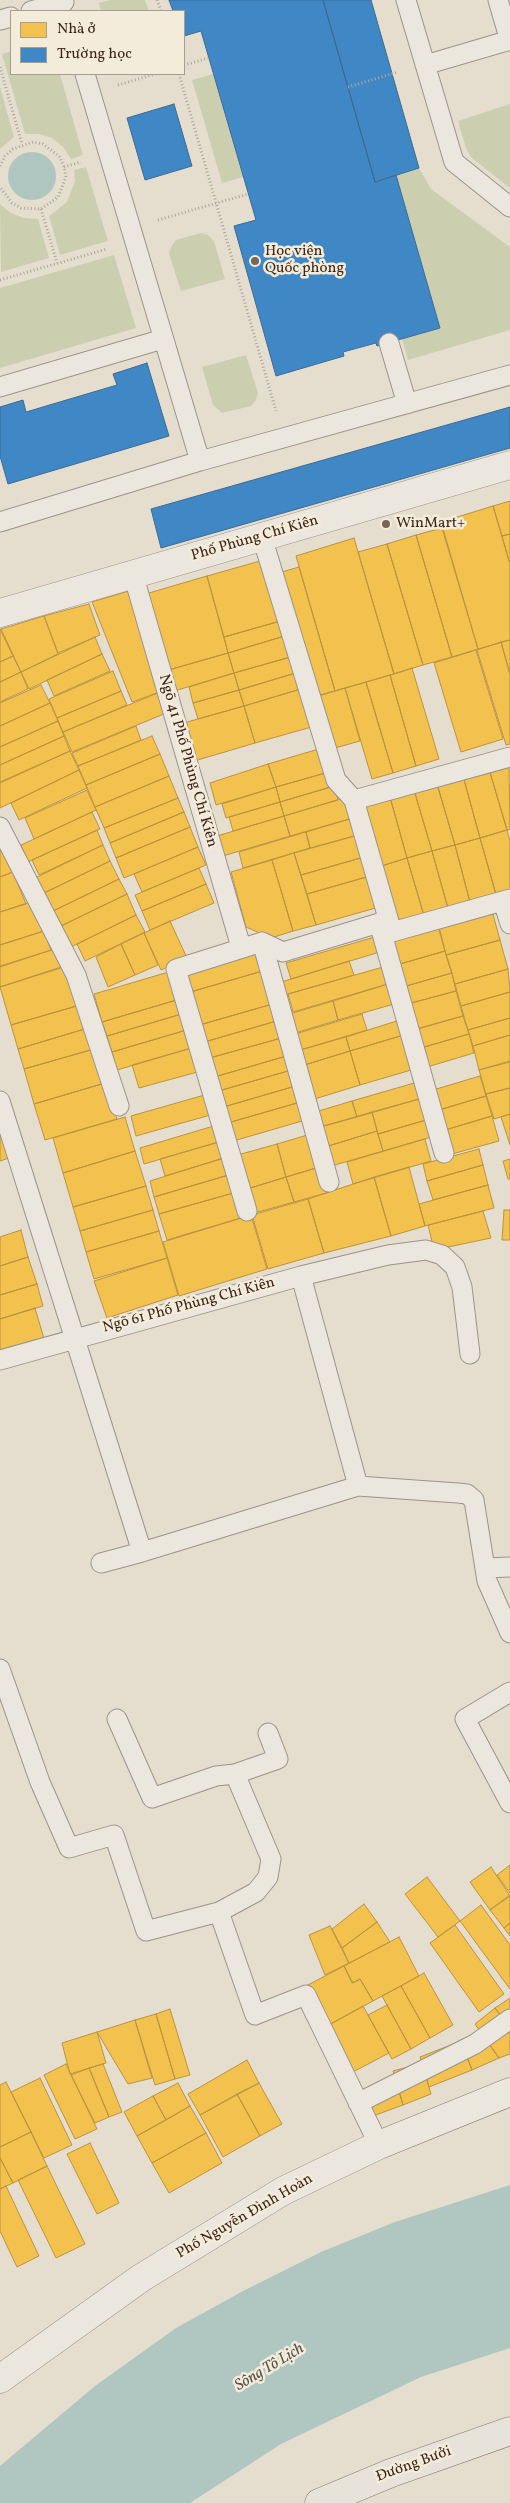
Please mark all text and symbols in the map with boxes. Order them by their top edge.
legend [10,10,185,75]
text: Nhà ở [57,19,96,40]
text: Trường học [57,44,132,65]
place label: Học viện Quốc phòng [265,243,344,278]
marker: Học viện Quốc phòng [249,255,261,267]
street label: Phố Phùng Chí Kiên [189,512,321,566]
place label: WinMart+ [396,515,465,533]
marker: WinMart+ [380,518,392,530]
street label: Ngõ 41 Phố Phùng Chí Kiên [154,673,220,849]
street label: Ngõ 61 Phố Phùng Chí Kiên [101,1274,277,1338]
street label: Phố Nguyễn Đình Hoàn [174,2171,316,2263]
water label: Sông Tô Lịch [232,2340,308,2396]
street label: Đường Bưởi [374,2443,454,2487]

